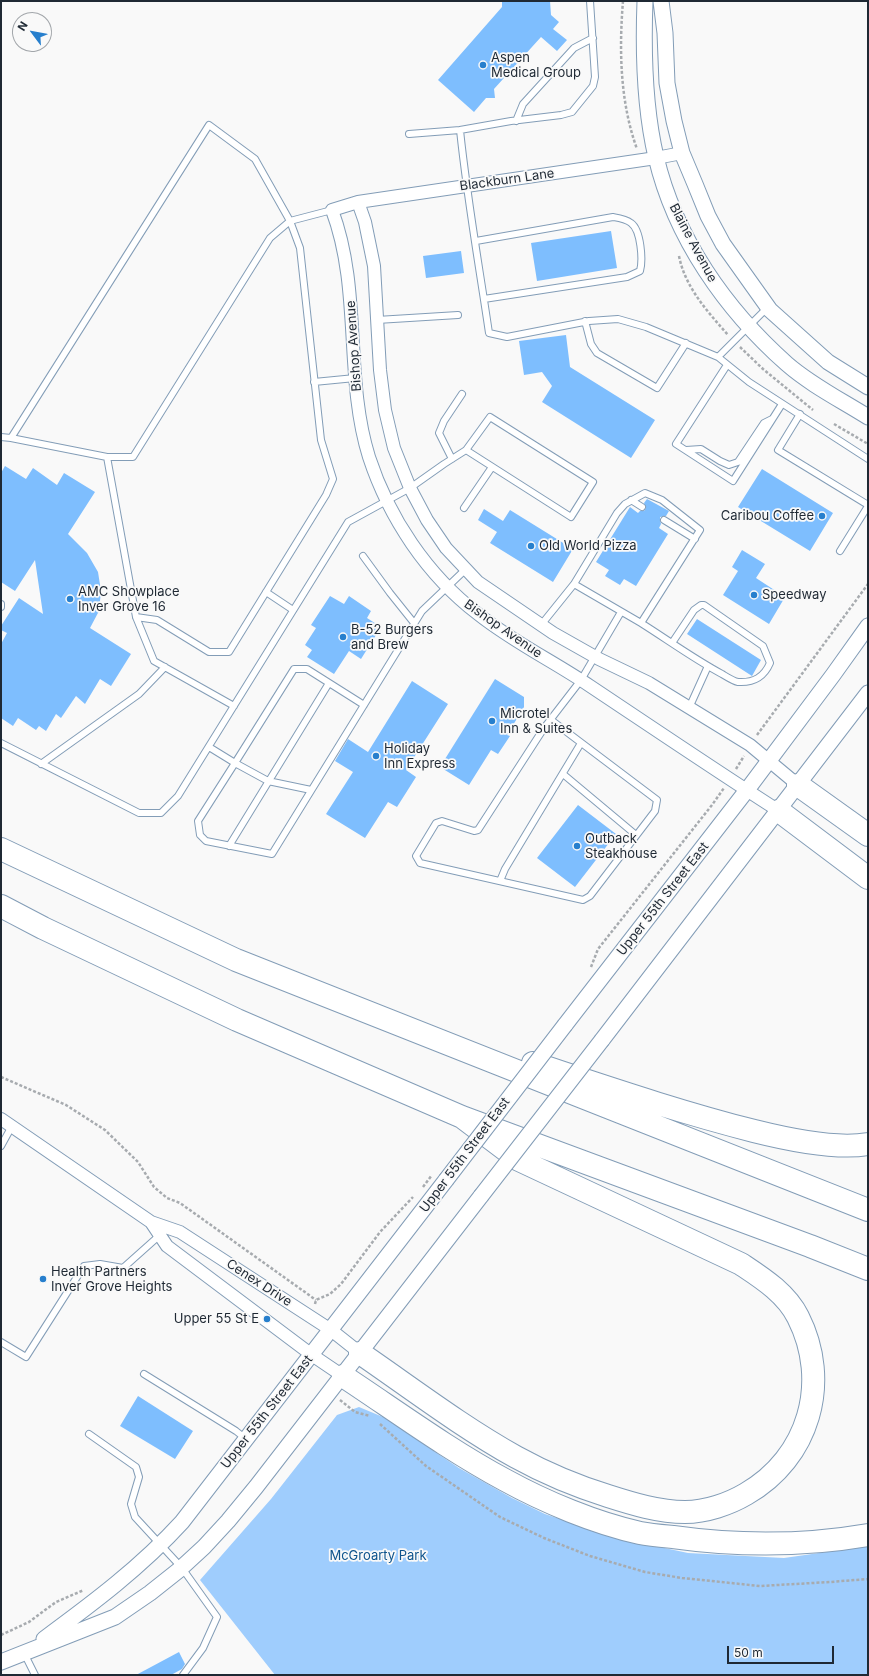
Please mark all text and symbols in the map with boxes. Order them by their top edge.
north arrow [12,12,52,52]
text: N [15,19,31,33]
place label: Aspen Medical Group [491,50,581,81]
marker: Aspen Medical Group [478,60,488,70]
street label: Blackburn Lane [459,166,555,194]
street label: Blaine Avenue [666,201,720,285]
street label: Bishop Avenue [343,300,365,392]
place label: Caribou Coffee [721,508,814,524]
marker: Caribou Coffee [817,511,827,521]
place label: Old World Pizza [539,538,637,554]
marker: Old World Pizza [526,541,536,551]
place label: AMC Showplace Inver Grove 16 [78,584,180,615]
place label: Speedway [762,587,826,603]
marker: Speedway [749,590,759,600]
marker: AMC Showplace Inver Grove 16 [65,594,75,604]
street label: Bishop Avenue [461,596,545,662]
place label: B-52 Burgers and Brew [351,622,433,653]
marker: B-52 Burgers and Brew [338,632,348,642]
place label: Microtel Inn & Suites [500,706,572,737]
marker: Microtel Inn & Suites [487,716,497,726]
place label: Holiday Inn Express [384,741,455,772]
marker: Holiday Inn Express [371,751,381,761]
place label: Outback Steakhouse [585,831,657,862]
street label: Upper 55th Street East [614,839,712,959]
marker: Outback Steakhouse [572,841,582,851]
street label: Upper 55th Street East [417,1095,513,1215]
street label: Cenex Drive [223,1256,295,1310]
place label: Health Partners Inver Grove Heights [51,1264,172,1295]
marker: Health Partners Inver Grove Heights [38,1274,48,1284]
place label: Upper 55 St E [174,1311,259,1327]
marker: Upper 55 St E [262,1314,272,1324]
street label: Upper 55th Street East [218,1352,316,1472]
park label: McGroarty Park [329,1548,427,1564]
scale bar [729,1638,836,1664]
text: 50 m [734,1645,763,1660]

